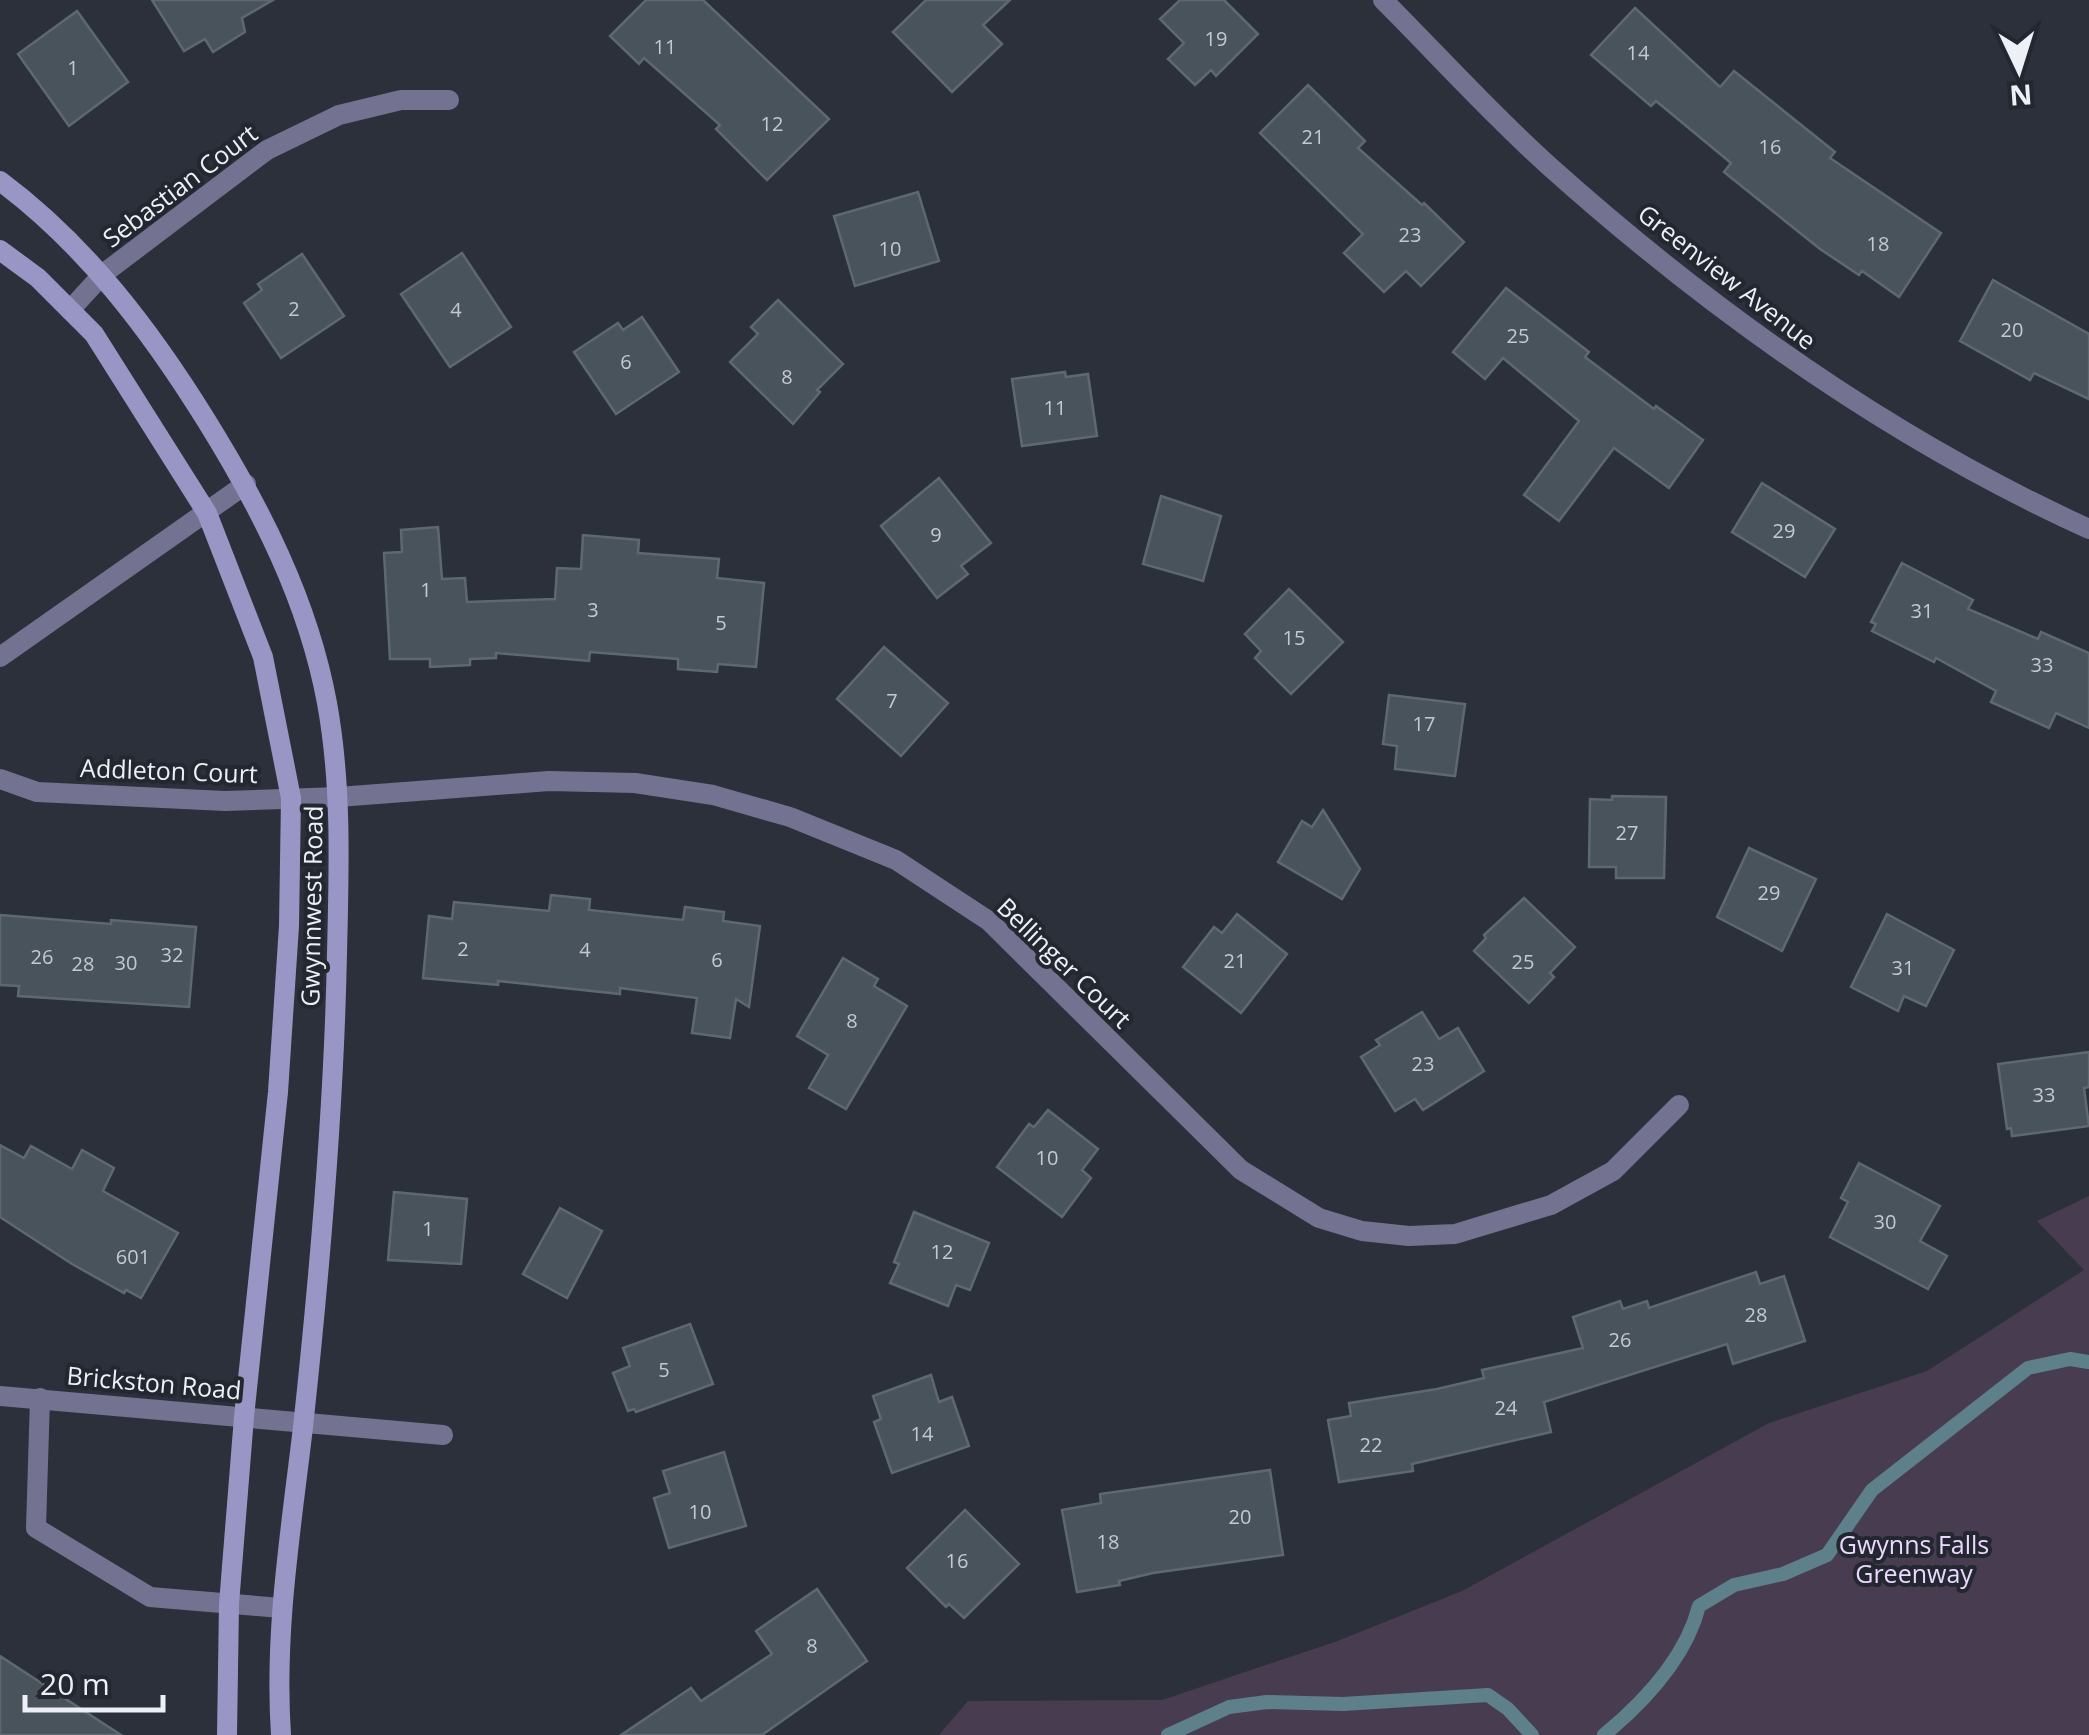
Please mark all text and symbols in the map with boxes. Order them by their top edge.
north arrow [1969,20,2069,120]
house number: 19 [1205,25,1227,52]
house number: 11 [654,33,676,60]
house number: 14 [1627,39,1650,66]
house number: 1 [67,54,79,81]
text: N [2008,76,2033,116]
house number: 12 [761,110,783,137]
street label: Sebastian Court [95,116,264,254]
house number: 21 [1302,123,1324,150]
house number: 16 [1759,133,1781,160]
street label: Greenview Avenue [1631,196,1824,357]
house number: 23 [1399,221,1421,248]
house number: 18 [1867,230,1889,257]
house number: 10 [879,235,901,262]
house number: 2 [288,295,300,322]
house number: 4 [450,296,462,323]
house number: 20 [2001,316,2023,343]
house number: 25 [1507,322,1529,349]
house number: 6 [620,348,632,375]
house number: 8 [781,363,793,390]
house number: 11 [1044,394,1066,421]
house number: 29 [1773,517,1795,544]
house number: 9 [930,521,942,548]
house number: 1 [420,576,432,603]
house number: 3 [587,596,599,623]
house number: 31 [1911,597,1933,624]
house number: 5 [715,609,727,636]
house number: 15 [1283,624,1305,651]
house number: 33 [2031,651,2053,678]
house number: 7 [886,687,898,714]
house number: 17 [1413,710,1435,737]
street label: Addleton Court [80,750,259,790]
street label: Gwynnwest Road [292,805,330,1007]
house number: 27 [1616,819,1638,846]
house number: 29 [1758,879,1780,906]
street label: Bellinger Court [990,890,1139,1035]
house number: 2 [457,935,469,962]
house number: 4 [579,936,591,963]
house number: 32 [161,941,183,968]
house number: 26 [31,943,53,970]
house number: 6 [711,946,723,973]
house number: 21 [1224,947,1246,974]
house number: 25 [1512,948,1534,975]
house number: 30 [115,949,137,976]
house number: 28 [72,950,94,977]
house number: 31 [1892,954,1914,981]
house number: 8 [846,1007,858,1034]
house number: 23 [1412,1050,1434,1077]
house number: 33 [2033,1081,2055,1108]
house number: 10 [1036,1144,1058,1171]
house number: 30 [1874,1208,1896,1235]
house number: 1 [422,1215,434,1242]
house number: 12 [931,1238,953,1265]
house number: 601 [116,1243,150,1270]
house number: 28 [1745,1301,1767,1328]
house number: 26 [1609,1326,1631,1353]
house number: 5 [658,1356,670,1383]
street label: Brickston Road [65,1357,243,1407]
house number: 24 [1495,1394,1518,1421]
house number: 14 [911,1420,934,1447]
house number: 22 [1360,1431,1382,1458]
house number: 10 [689,1498,711,1525]
house number: 20 [1229,1503,1251,1530]
park label: Gwynns Falls Greenway [1839,1527,1989,1590]
house number: 18 [1097,1528,1119,1555]
house number: 16 [946,1547,968,1574]
house number: 8 [806,1632,818,1659]
scale bar [25,1650,162,1712]
text: 20 m [40,1663,110,1704]

